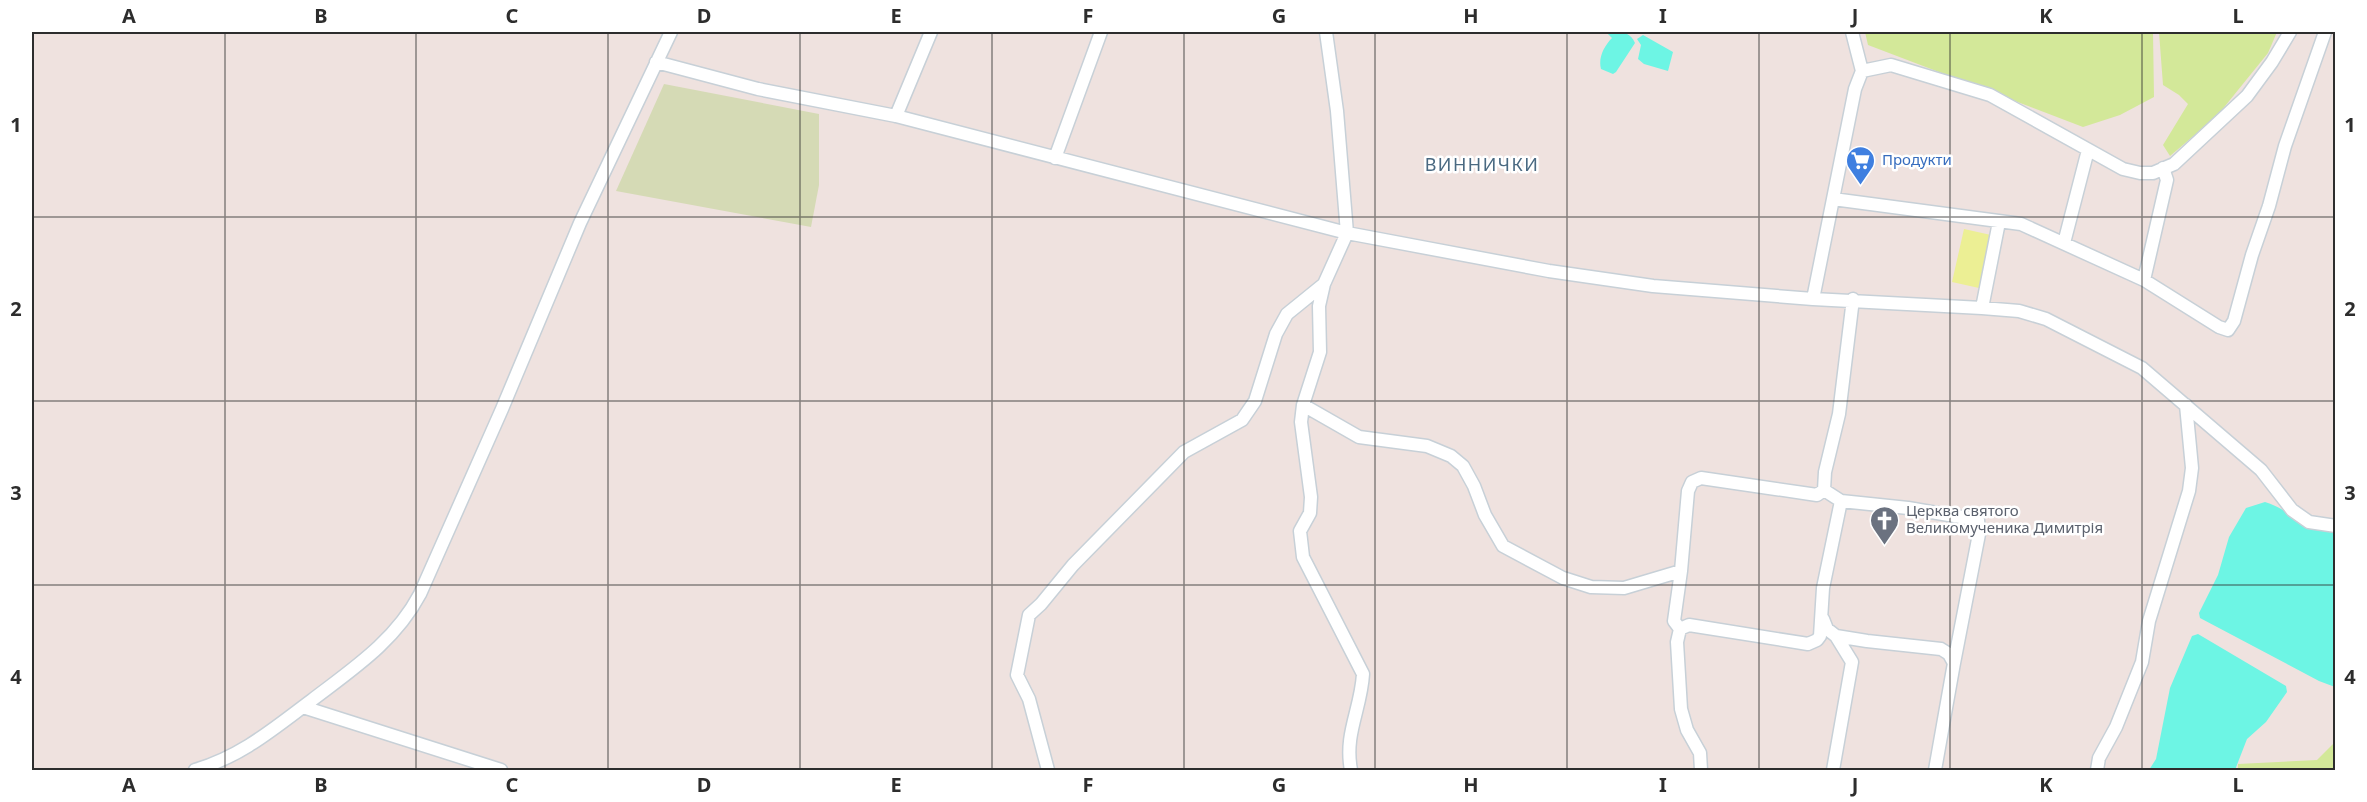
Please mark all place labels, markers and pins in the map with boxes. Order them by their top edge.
supermarket icon: Продукти [1845,144,1877,186]
place label: Продукти [1882,149,1952,169]
place label: Церква святого Великомученика Димитрія [1906,500,2103,537]
church icon: Церква святого Великомученика Димитрія [1869,504,1901,546]

